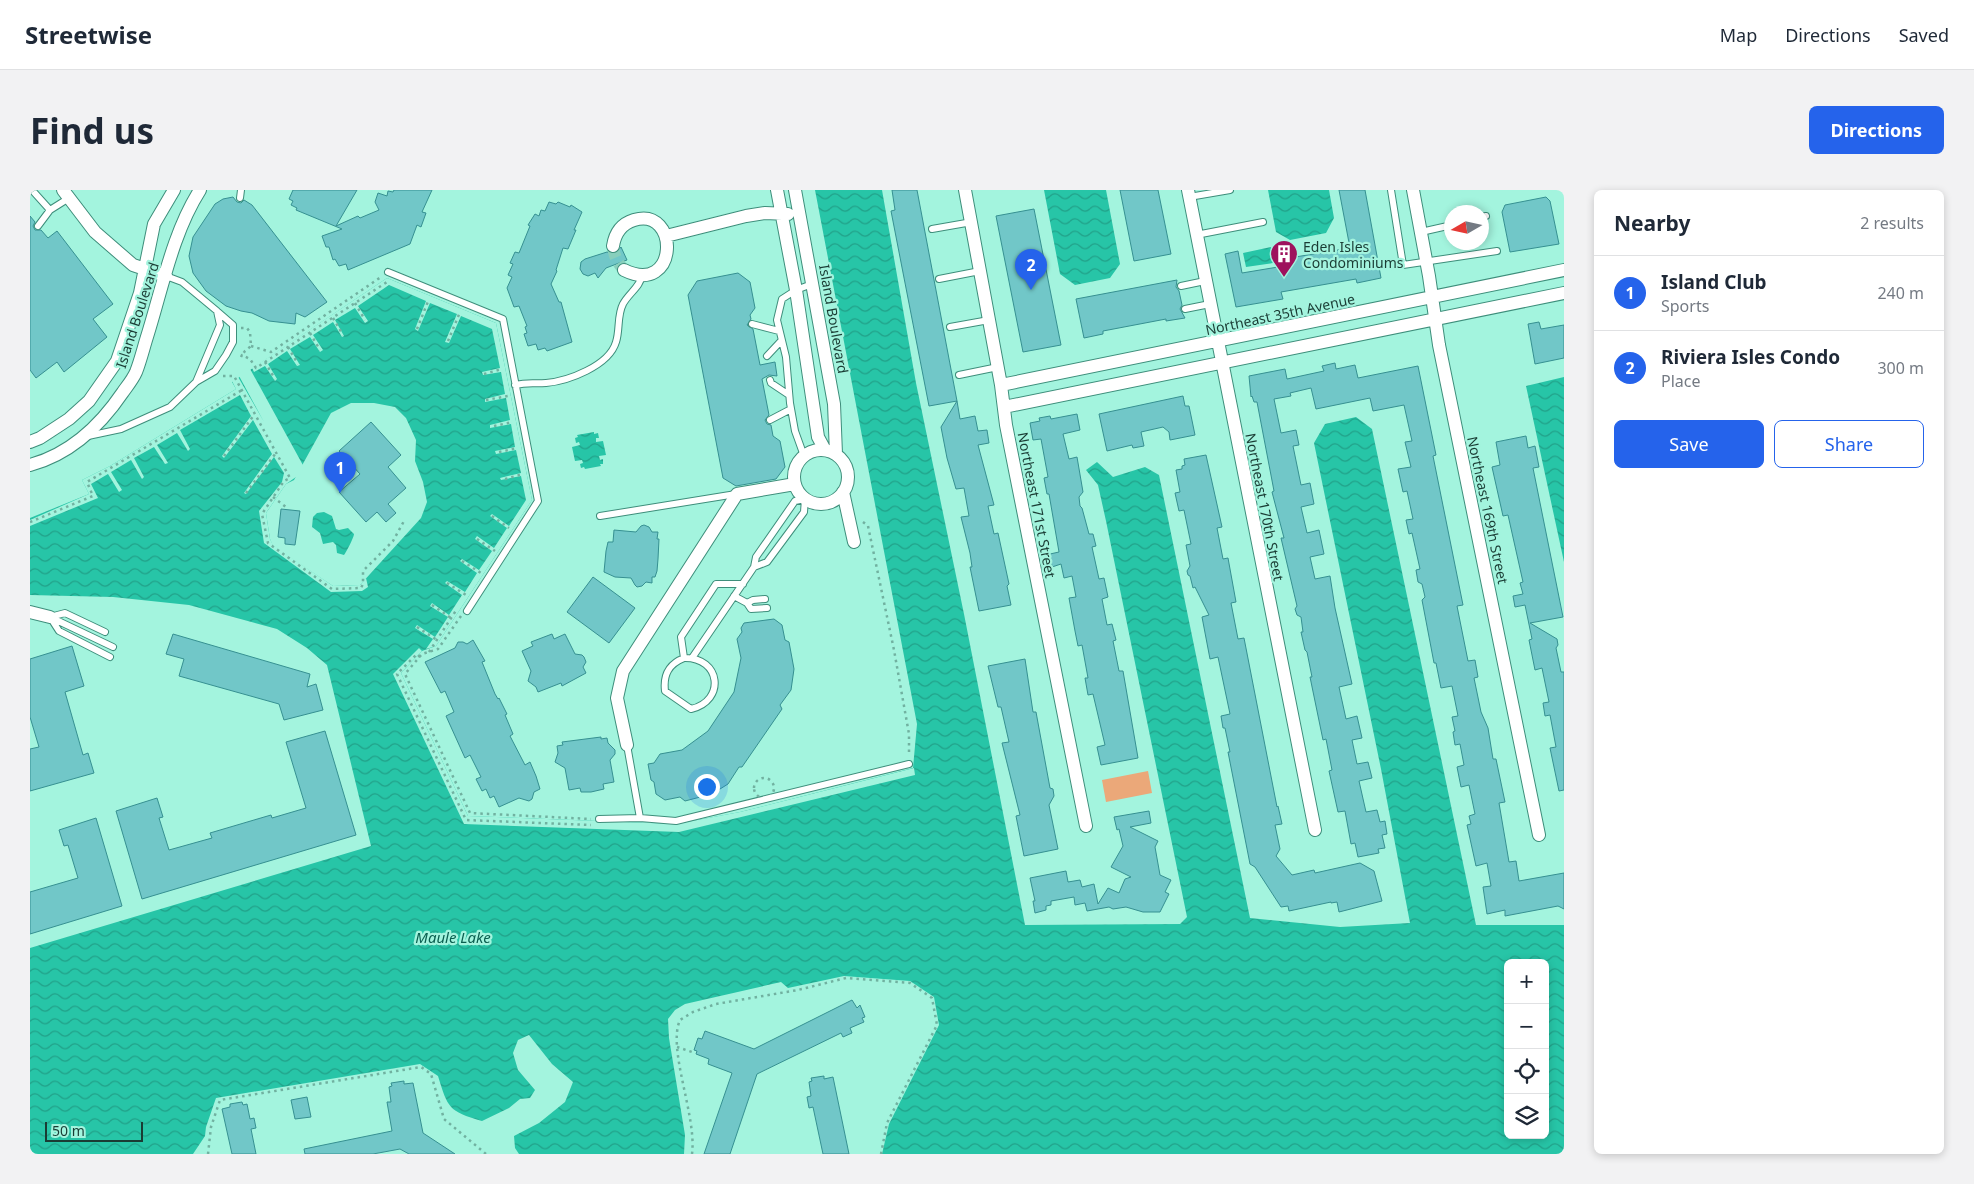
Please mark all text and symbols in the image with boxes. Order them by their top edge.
text: Streetwise [25,18,152,51]
text: Map [1720,23,1757,47]
text: Directions [1785,23,1871,47]
text: Saved [1899,23,1949,47]
button: Directions [1809,106,1944,154]
text: Find us [30,107,154,154]
north arrow [1444,205,1489,250]
text: Nearby [1614,209,1690,237]
text: 2 results [1860,212,1924,234]
place label: Eden Isles Condominiums [1303,237,1404,272]
building icon: Eden Isles Condominiums [1269,239,1299,278]
pin: 2 [1015,249,1047,290]
street label: Island Boulevard [111,260,163,370]
street label: Island Boulevard [815,263,853,375]
text: Island Club [1661,269,1767,295]
text: 1 [1625,282,1635,304]
text: 240 m [1877,282,1924,304]
street label: Northeast 35th Avenue [1204,289,1357,339]
text: Sports [1661,295,1709,317]
text: Riviera Isles Condo [1661,344,1840,370]
text: 2 [1625,357,1635,379]
text: 300 m [1877,357,1924,379]
text: Place [1661,370,1701,392]
button: Save [1614,420,1764,468]
button: Share [1774,420,1924,468]
street label: Northeast 171st Street [1014,430,1060,580]
street label: Northeast 170th Street [1241,431,1289,583]
street label: Northeast 169th Street [1463,435,1513,585]
pin: 1 [324,452,356,493]
your location [694,774,720,800]
water label: Maule Lake [415,927,491,947]
map controls [1504,959,1549,1139]
button: + [1504,959,1549,1004]
button: − [1504,1004,1549,1049]
button: locate [1504,1049,1549,1094]
button: layers [1504,1094,1549,1139]
scale bar [45,1119,142,1142]
text: 50 m [52,1121,85,1140]

